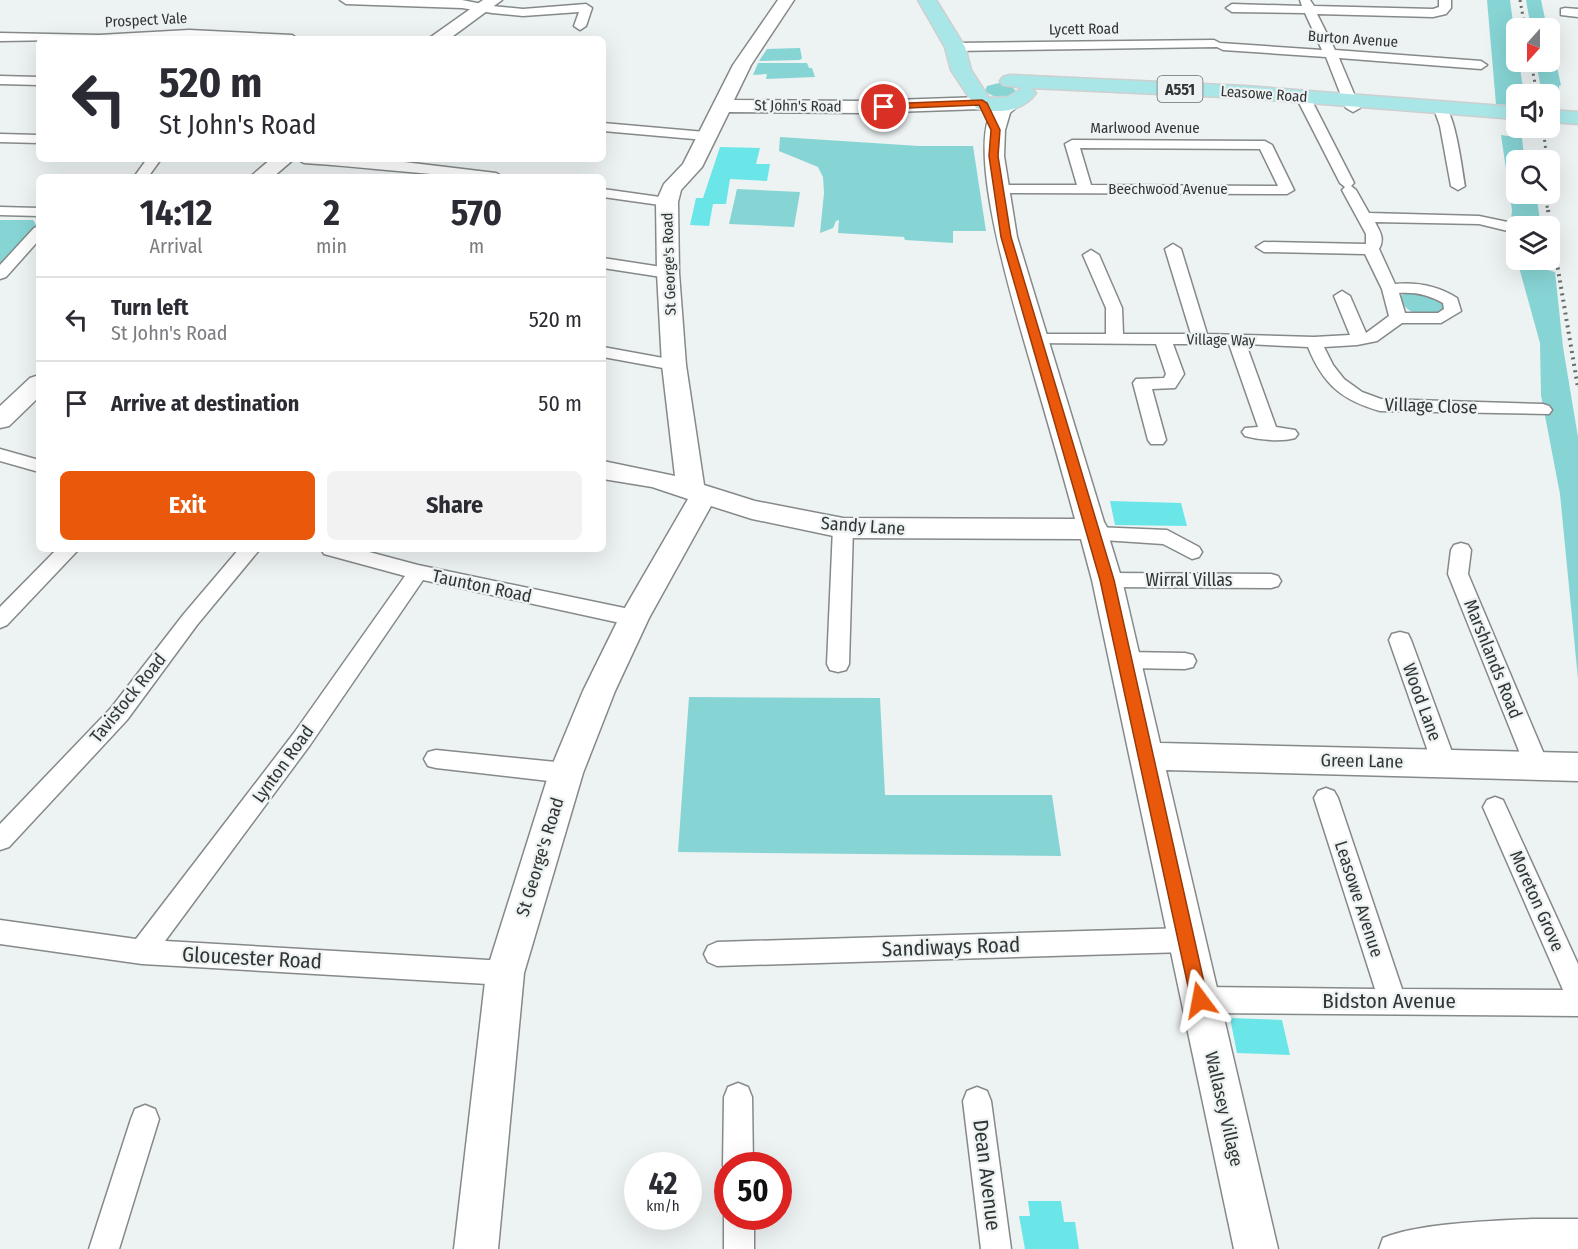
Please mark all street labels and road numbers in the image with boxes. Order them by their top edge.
street label: Prospect Vale [104,9,188,31]
street label: Lycett Road [1049,19,1119,39]
street label: Burton Avenue [1307,27,1399,51]
road number: A551 [1158,76,1202,102]
street label: Leasowe Road [1220,82,1308,106]
street label: St John's Road [754,96,842,116]
street label: Marlwood Avenue [1090,119,1200,137]
street label: Beechwood Avenue [1108,180,1228,198]
street label: St George's Road [658,212,680,316]
street label: Village Way [1186,330,1256,350]
street label: Village Close [1384,393,1478,419]
street label: Sandy Lane [820,512,906,540]
street label: Taunton Road [430,565,534,607]
street label: Wirral Villas [1145,569,1233,591]
street label: Marshlands Road [1459,596,1527,722]
street label: Tavistock Road [85,649,171,747]
street label: Wood Lane [1398,660,1446,744]
street label: Lynton Road [248,721,318,807]
street label: Green Lane [1320,749,1404,773]
street label: St George's Road [511,795,569,919]
street label: Leasowe Avenue [1330,838,1388,960]
street label: Moreton Grove [1505,847,1569,955]
street label: Sandiways Road [881,932,1021,962]
street label: Gloucester Road [181,941,323,975]
street label: Bidston Avenue [1322,988,1456,1014]
street label: Wallasey Village [1200,1049,1248,1169]
street label: Dean Avenue [967,1118,1007,1232]

